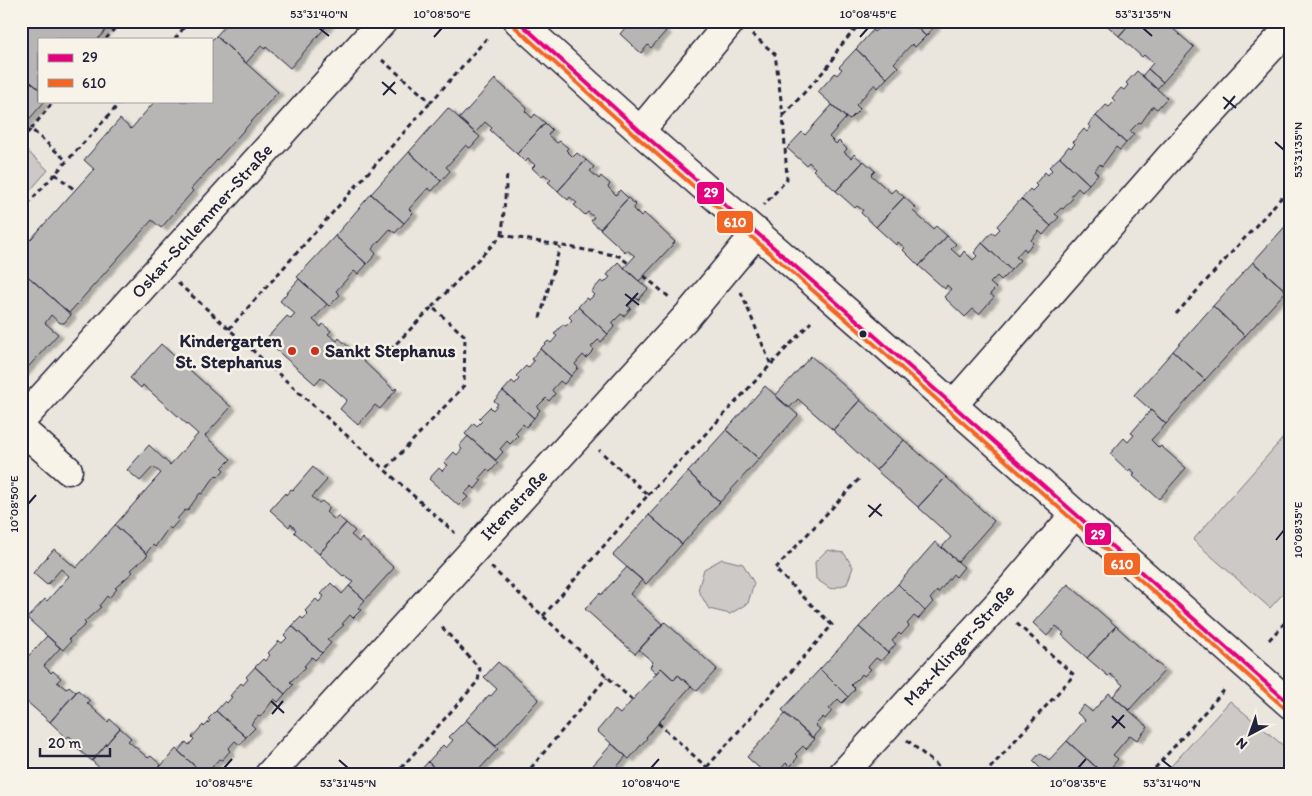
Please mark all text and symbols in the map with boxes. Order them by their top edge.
text: 53°31'40"N [290,7,348,21]
text: 10°08'50"E [413,7,471,21]
text: 10°08'45"E [839,7,897,21]
text: 53°31'35"N [1115,7,1171,21]
legend [38,38,212,102]
text: 29 [82,48,98,66]
text: 610 [82,74,106,92]
text: 53°31'35"N [1291,122,1305,178]
street label: Oskar-Schlemmer-Straße [127,139,277,303]
line badge: 29 [696,181,725,205]
text: 29 [704,184,718,201]
line badge: 610 [716,210,754,234]
text: 610 [724,214,747,231]
unlabelled marker [858,329,868,339]
place label: Kindergarten St. Stephanus [175,330,283,373]
place label: Sankt Stephanus [325,340,456,362]
marker: Kindergarten St. Stephanus [286,345,298,357]
marker: Sankt Stephanus [309,345,321,357]
street label: Ittenstraße [476,465,552,545]
text: 10°08'50"E [7,475,21,533]
text: 10°08'35"E [1291,501,1305,558]
line badge: 29 [1084,522,1112,546]
text: 29 [1091,526,1105,543]
line badge: 610 [1103,552,1141,576]
text: 610 [1111,556,1134,573]
street label: Max-Klinger-Straße [899,580,1019,710]
north arrow [1224,708,1274,758]
scale bar [40,726,110,758]
text: 20 m [48,734,82,752]
text: N [1233,734,1251,753]
text: 10°08'45"E [195,776,253,790]
text: 53°31'45"N [320,776,376,790]
text: 10°08'40"E [622,776,681,790]
text: 10°08'35"E [1050,776,1107,790]
text: 53°31'40"N [1143,776,1201,790]

